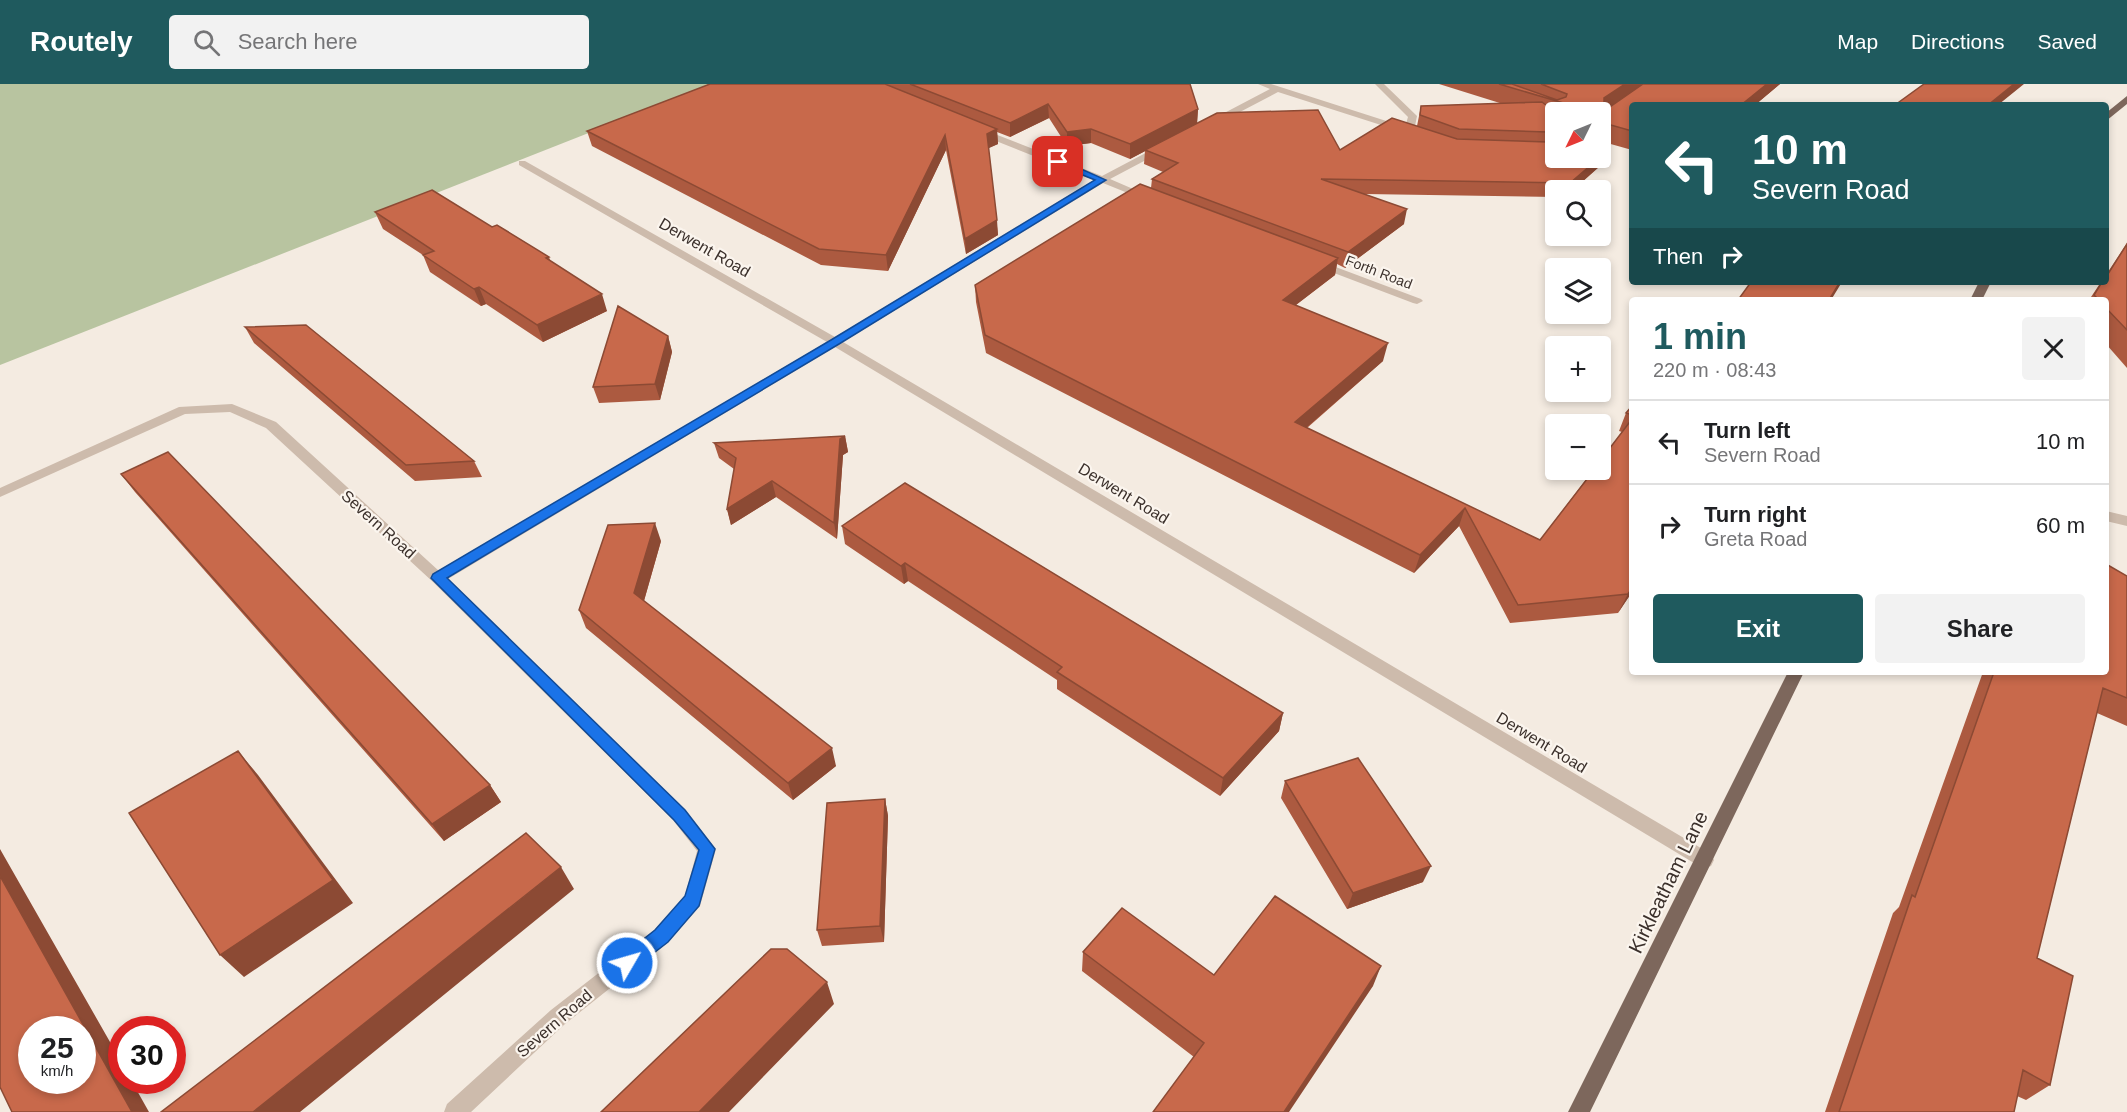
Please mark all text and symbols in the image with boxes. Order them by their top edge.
search box [169,15,589,69]
text: Routely [30,26,133,57]
icon: search [190,26,223,59]
text: Search here [238,29,358,54]
text: Map [1837,30,1878,53]
text: Directions [1911,30,2004,53]
text: Saved [2037,30,2097,53]
north arrow [1545,102,1611,168]
map controls [1545,102,1611,480]
icon: left [1653,126,1731,204]
text: 10 m [1752,126,1848,173]
pin [1032,136,1083,187]
icon: arrive [1041,145,1074,178]
text: Severn Road [1752,175,1910,205]
button: search [1545,180,1611,246]
street label: Derwent Road [656,215,753,280]
icon: right [1715,240,1748,273]
text: Then [1653,244,1703,269]
street label: Forth Road [1343,252,1415,292]
button: layers [1545,258,1611,324]
text: 1 min [1653,316,1747,357]
button: close [2022,317,2085,380]
button: + [1545,336,1611,402]
text: 220 m · 08:43 [1653,359,1776,381]
button: − [1545,414,1611,480]
text: Turn left [1704,418,1790,443]
icon: left [1653,426,1686,459]
text: 10 m [2036,429,2085,454]
text: Severn Road [1704,444,1821,466]
street label: Derwent Road [1076,460,1172,527]
street label: Severn Road [338,487,419,562]
text: Turn right [1704,502,1806,527]
icon: right [1653,510,1686,543]
text: 60 m [2036,513,2085,538]
text: Greta Road [1704,528,1807,550]
button: Exit [1653,594,1863,663]
button: Share [1875,594,2085,663]
street label: Derwent Road [1494,709,1590,776]
street label: Kirkleatham Lane [1624,807,1712,957]
position arrow [595,931,659,995]
street label: Severn Road [514,986,595,1060]
speed limit sign: 30 [108,1016,186,1094]
text: 25 [40,1031,74,1064]
text: km/h [41,1062,73,1079]

